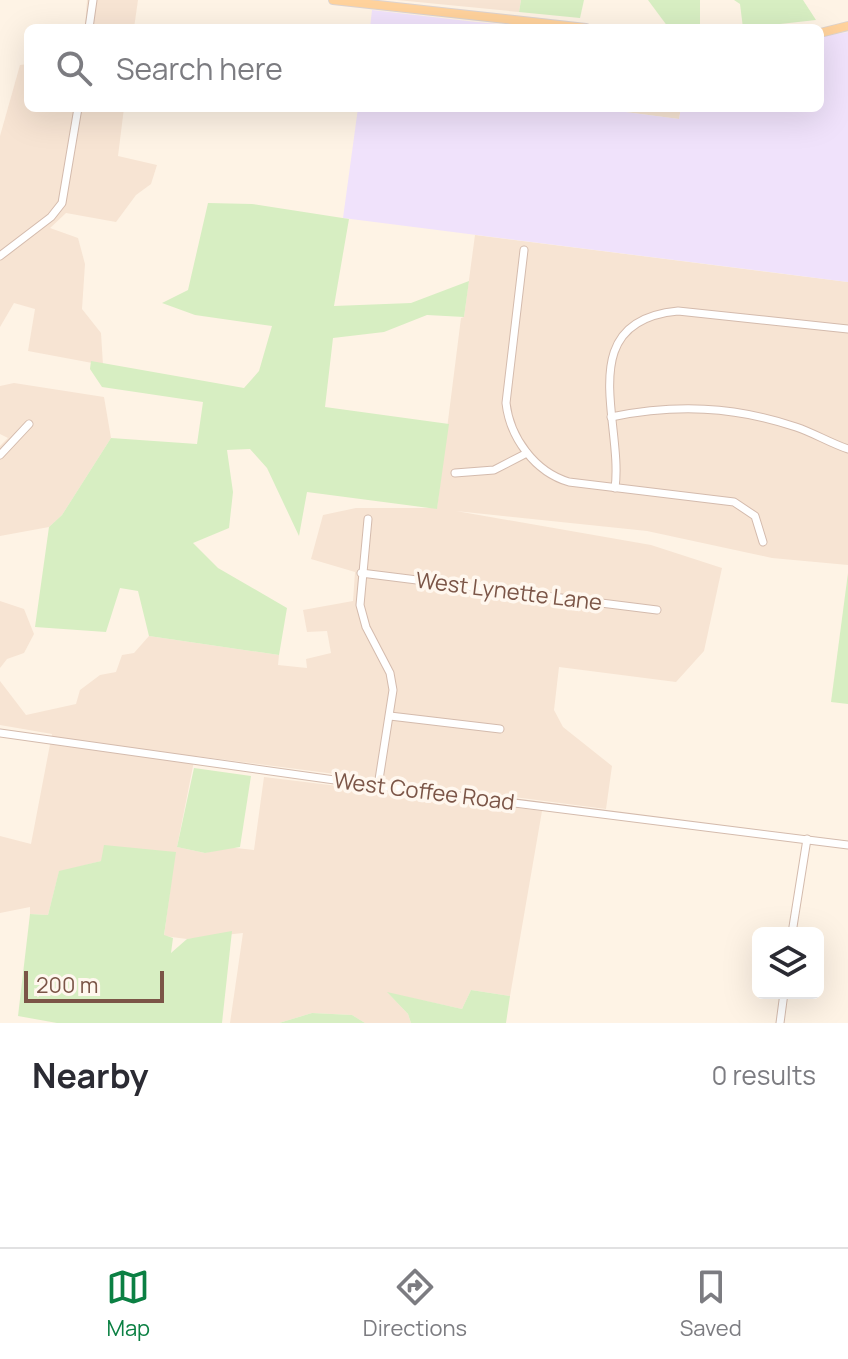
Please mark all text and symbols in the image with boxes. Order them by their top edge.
search box [24,24,824,112]
icon: search [52,46,96,90]
text: Search here [116,48,283,89]
street label: West Lynette Lane [414,565,604,617]
street label: West Coffee Road [332,765,516,817]
map controls [752,927,824,999]
button: layers [752,927,824,999]
scale bar [24,967,164,1003]
text: 200 m [36,970,98,1000]
text: Nearby [32,1052,148,1098]
text: 0 results [711,1057,816,1093]
tab: Map [106,1265,150,1343]
tab: Directions [363,1265,467,1343]
tab: Saved [680,1265,742,1343]

